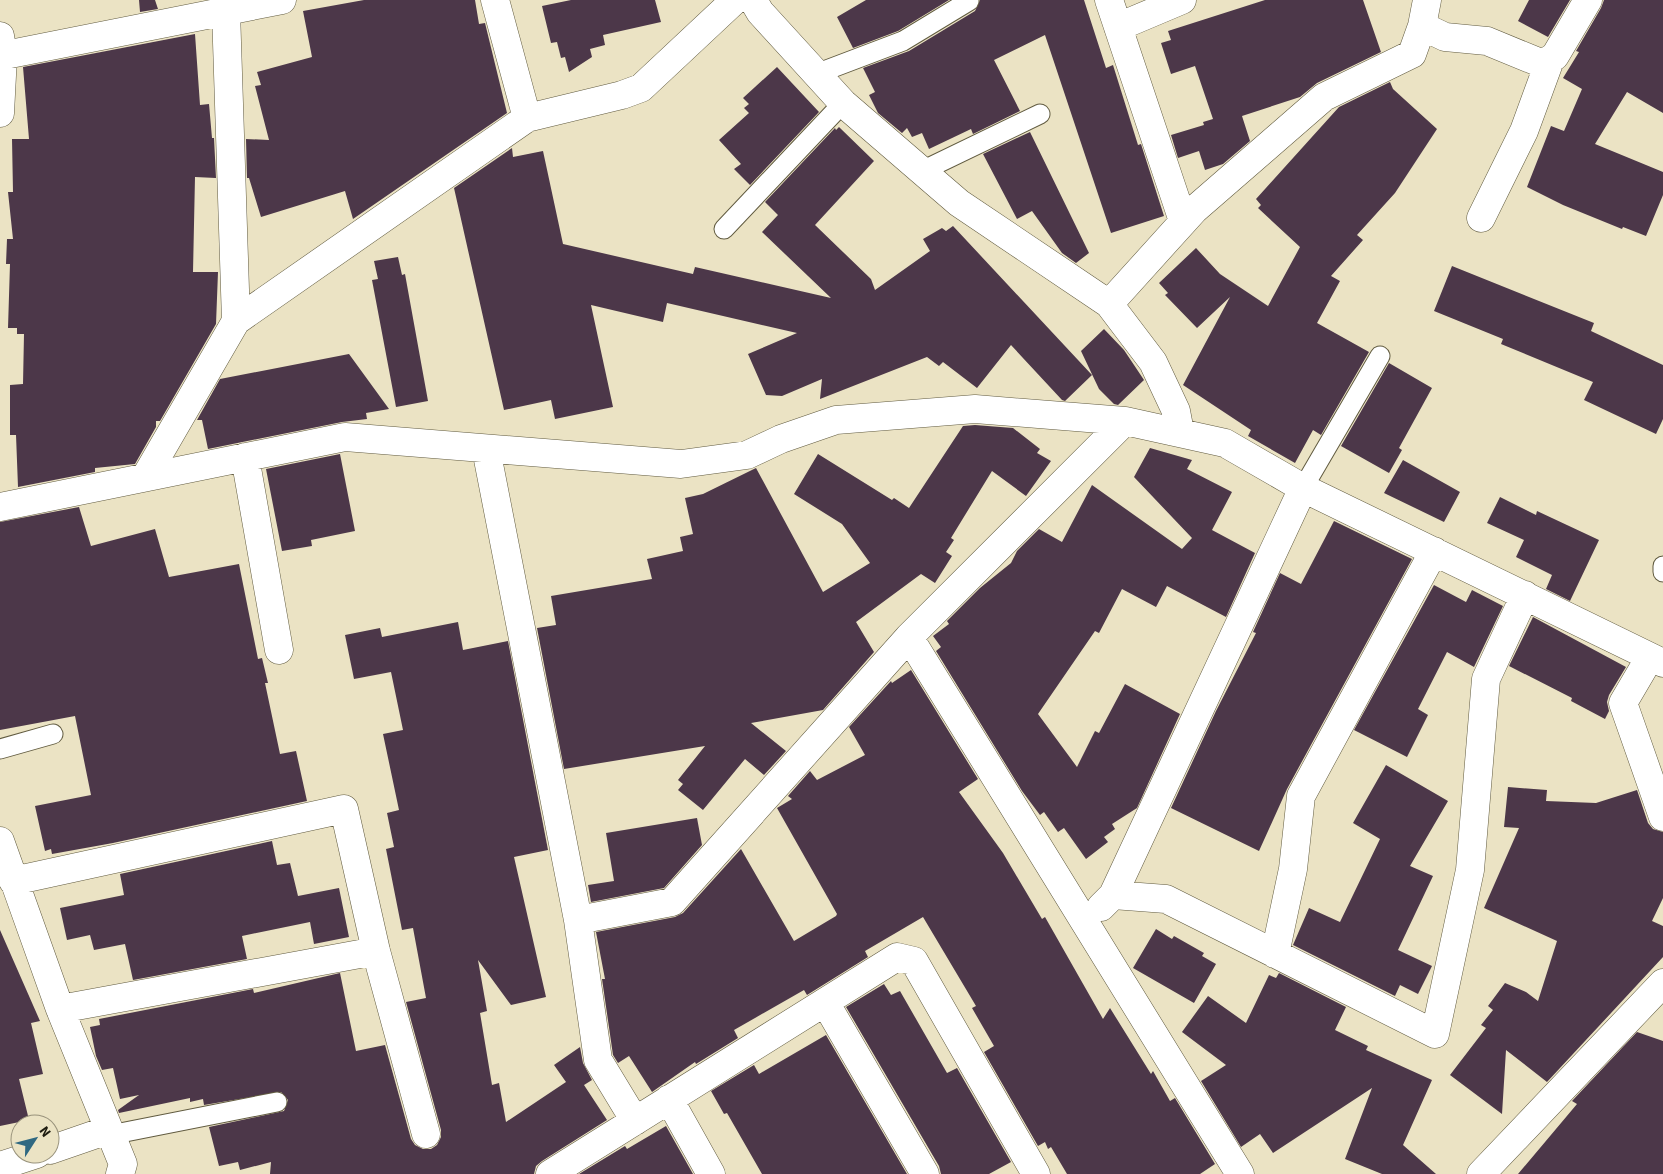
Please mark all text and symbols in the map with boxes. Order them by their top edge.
north arrow [10,1114,60,1164]
text: N [34,1122,56,1142]

